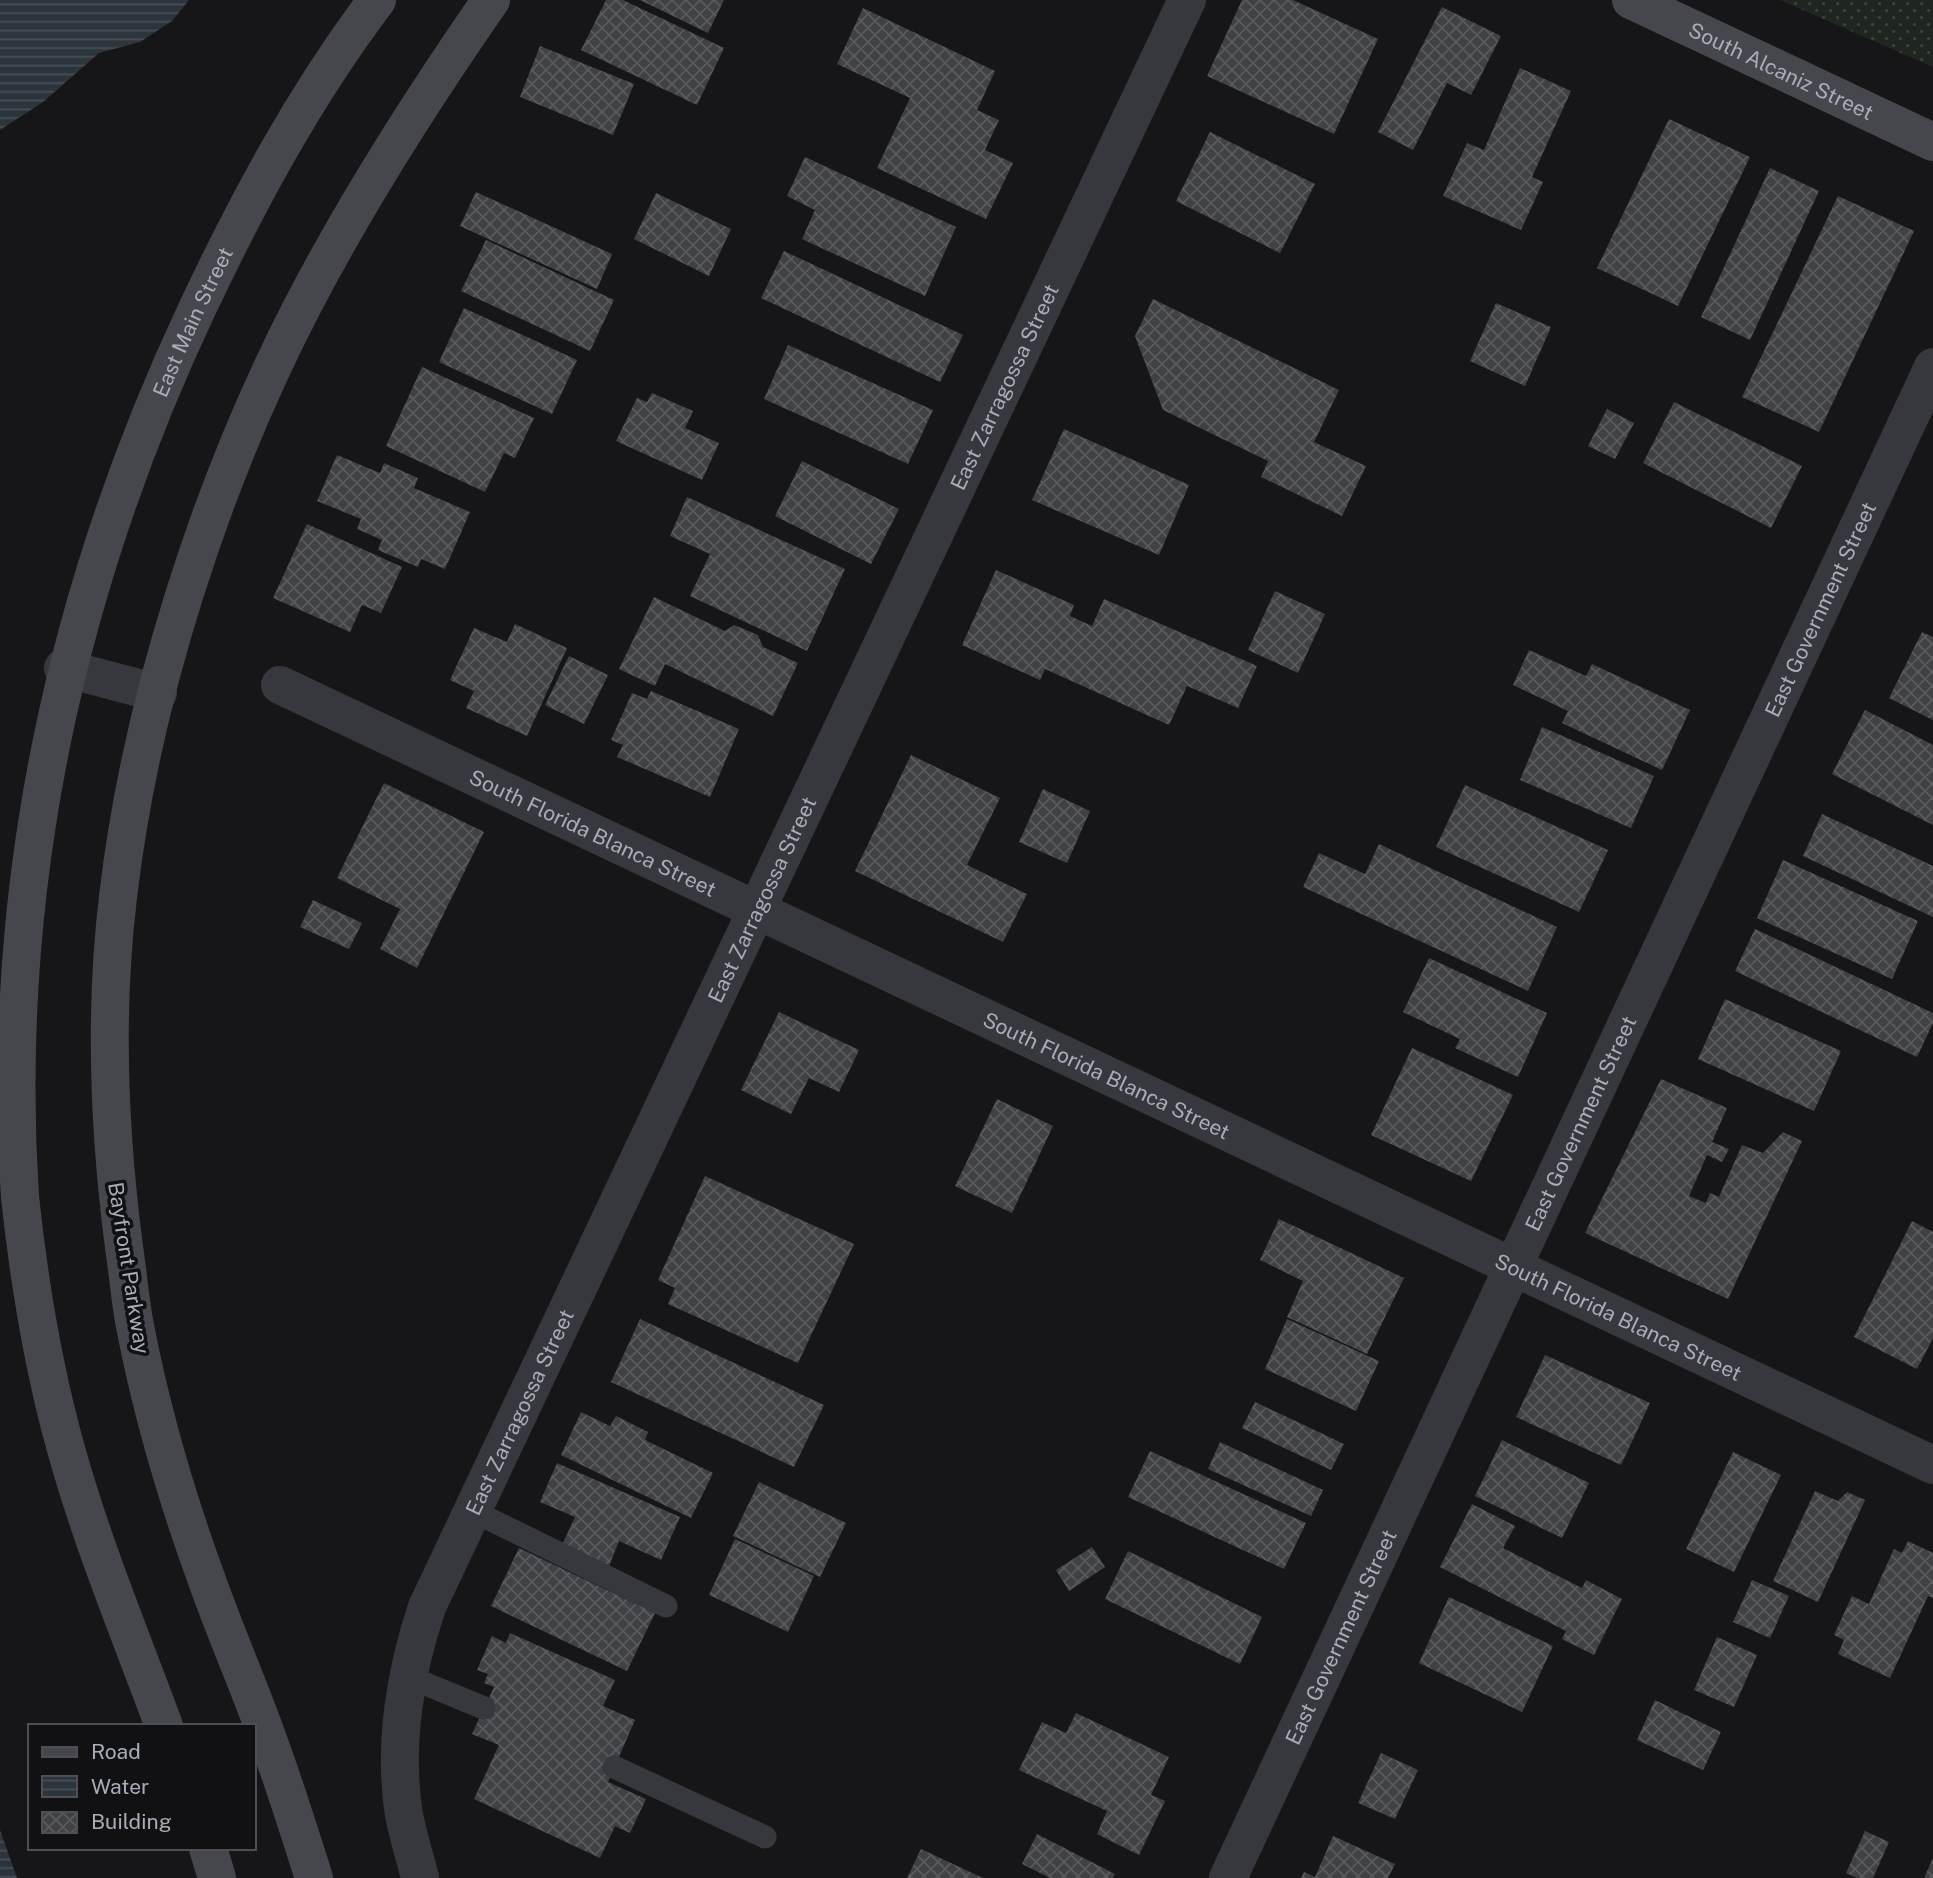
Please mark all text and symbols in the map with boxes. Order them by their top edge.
street label: South Alcaniz Street [1685,17,1878,125]
street label: East Main Street [147,243,238,400]
street label: East Zarragossa Street [945,280,1063,494]
street label: East Government Street [1759,498,1881,721]
street label: South Florida Blanca Street [466,764,720,902]
street label: East Zarragossa Street [702,792,821,1006]
street label: South Florida Blanca Street [979,1006,1234,1144]
street label: East Government Street [1519,1012,1641,1235]
street label: Bayfront Parkway [103,1180,155,1356]
street label: South Florida Blanca Street [1491,1248,1746,1385]
street label: East Zarragossa Street [460,1305,579,1519]
street label: East Government Street [1280,1526,1401,1748]
legend [28,1724,256,1850]
text: Road [91,1739,141,1764]
text: Water [91,1774,149,1799]
text: Building [91,1809,172,1834]

